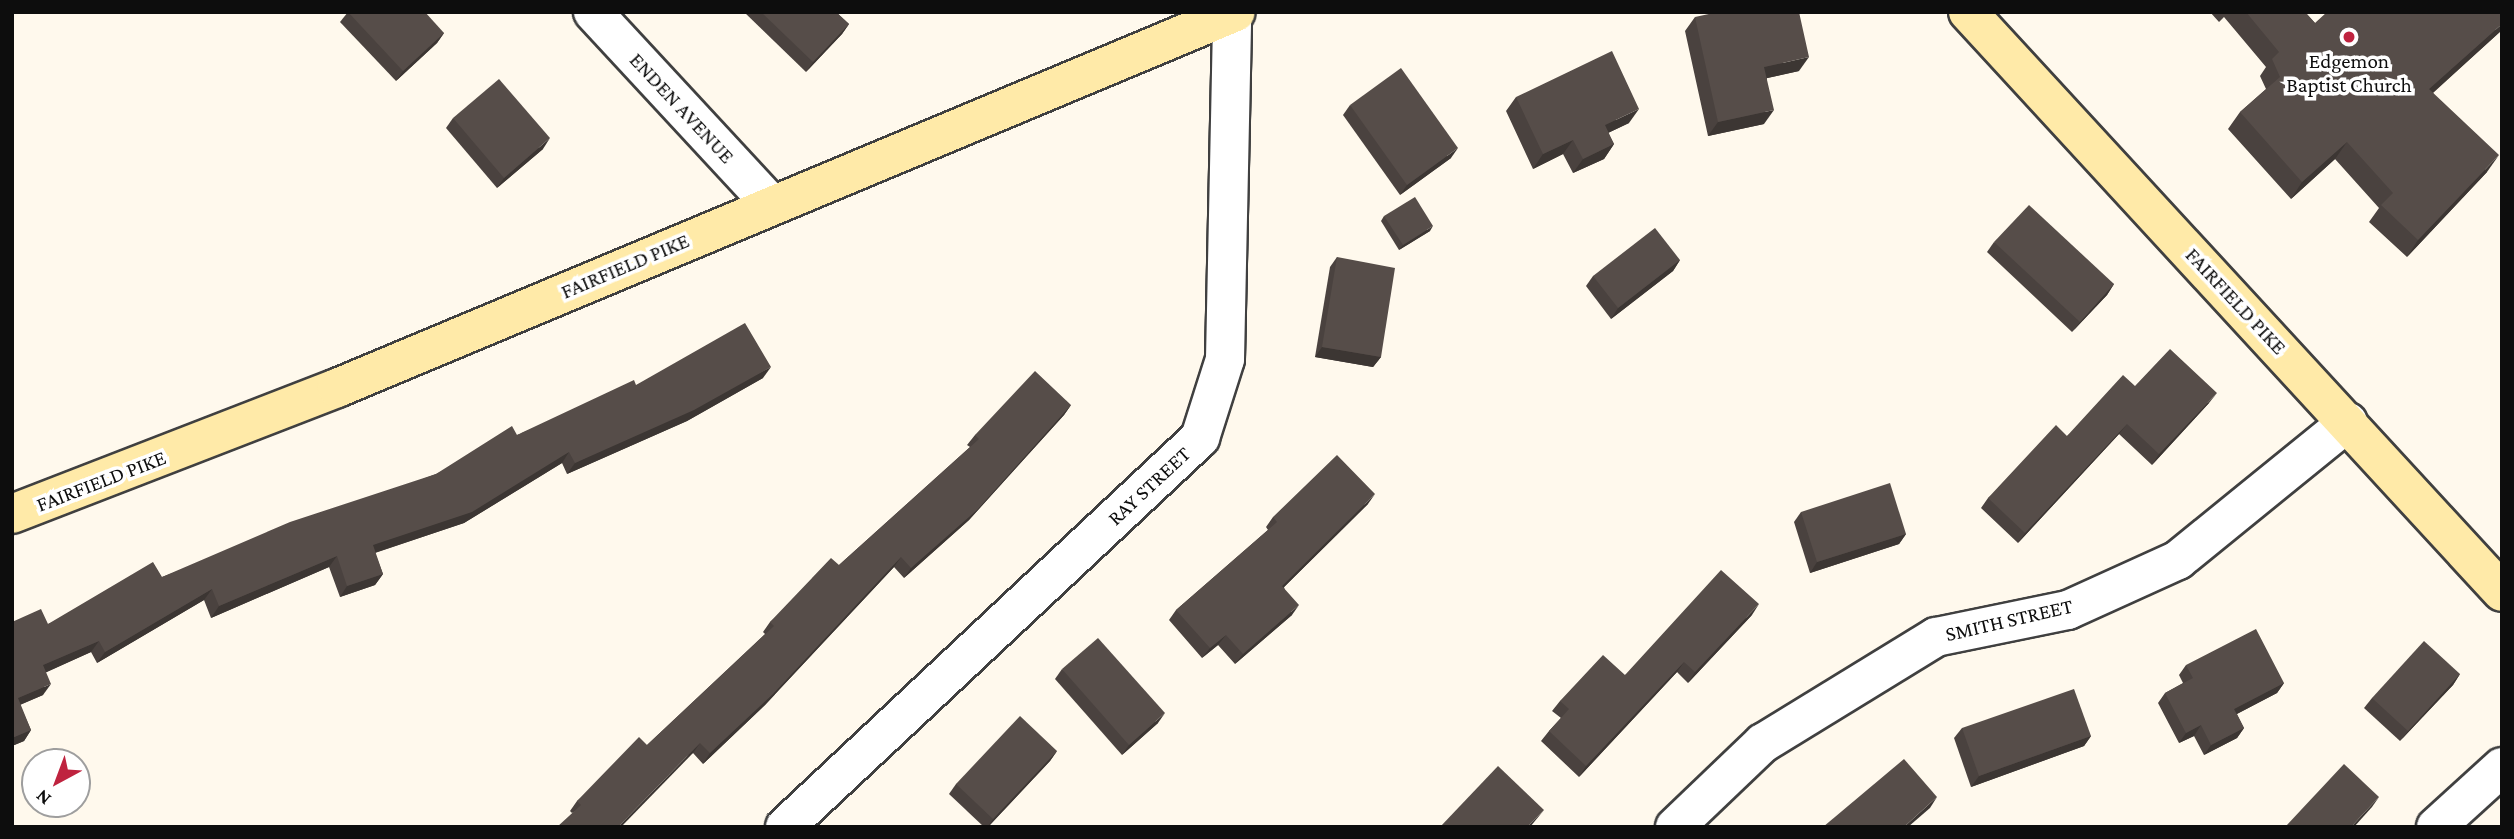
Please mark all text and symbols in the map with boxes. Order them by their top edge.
marker: Edgemon Baptist Church [2341,29,2357,45]
street label: ENDEN AVENUE [624,47,740,169]
place label: Edgemon Baptist Church [2286,48,2412,98]
street label: FAIRFIELD PIKE [557,228,693,304]
street label: FAIRFIELD PIKE [2180,242,2292,360]
street label: RAY STREET [1102,441,1196,531]
street label: FAIRFIELD PIKE [33,445,169,517]
street label: SMITH STREET [1943,593,2075,647]
north arrow [21,748,91,818]
text: N [31,786,55,810]

